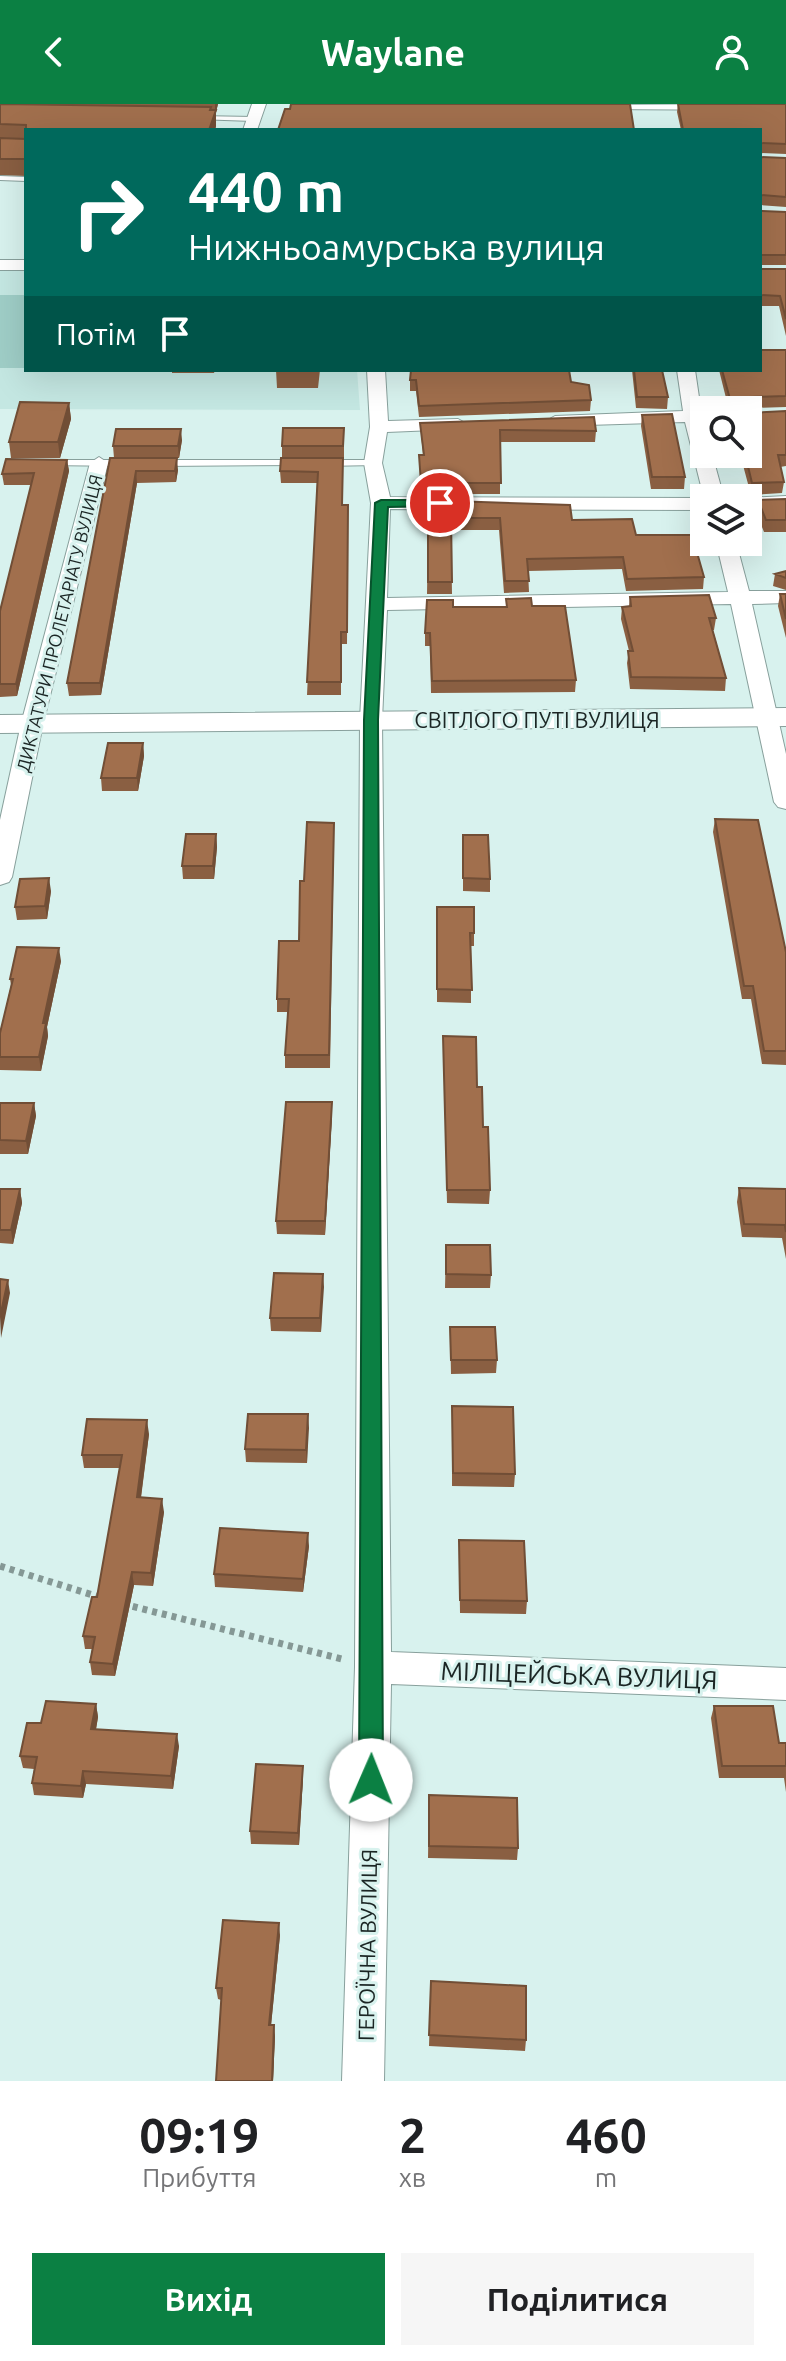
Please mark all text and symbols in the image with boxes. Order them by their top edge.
icon: back [32,30,76,74]
icon: person [710,30,754,74]
text: Waylane [321,32,465,73]
icon: right [56,160,160,264]
text: 440 m [188,160,344,223]
text: Нижньоамурська вулиця [188,226,605,267]
icon: arrive [153,312,197,356]
text: Потім [56,317,137,351]
map controls [690,396,762,556]
button: search [690,396,762,468]
pin [406,469,474,537]
street label: ДИКТАТУРИ ПРОЛЕТАРІАТУ ВУЛИЦЯ [12,472,106,774]
icon: arrive [418,481,462,525]
button: layers [690,484,762,556]
street label: СВІТЛОГО ПУТІ ВУЛИЦЯ [414,707,660,732]
street label: МІЛІЦЕЙСЬКА ВУЛИЦЯ [440,1656,718,1694]
position arrow [329,1738,413,1822]
street label: ГЕРОЇЧНА ВУЛИЦЯ [353,1849,381,2041]
text: 09:19 [139,2108,259,2162]
text: 2 [399,2108,426,2162]
text: 460 [565,2108,647,2162]
text: Прибуття [142,2163,257,2192]
text: хв [399,2163,426,2192]
text: m [595,2163,617,2192]
button: Вихід [32,2253,385,2345]
button: Поділитися [401,2253,754,2345]

